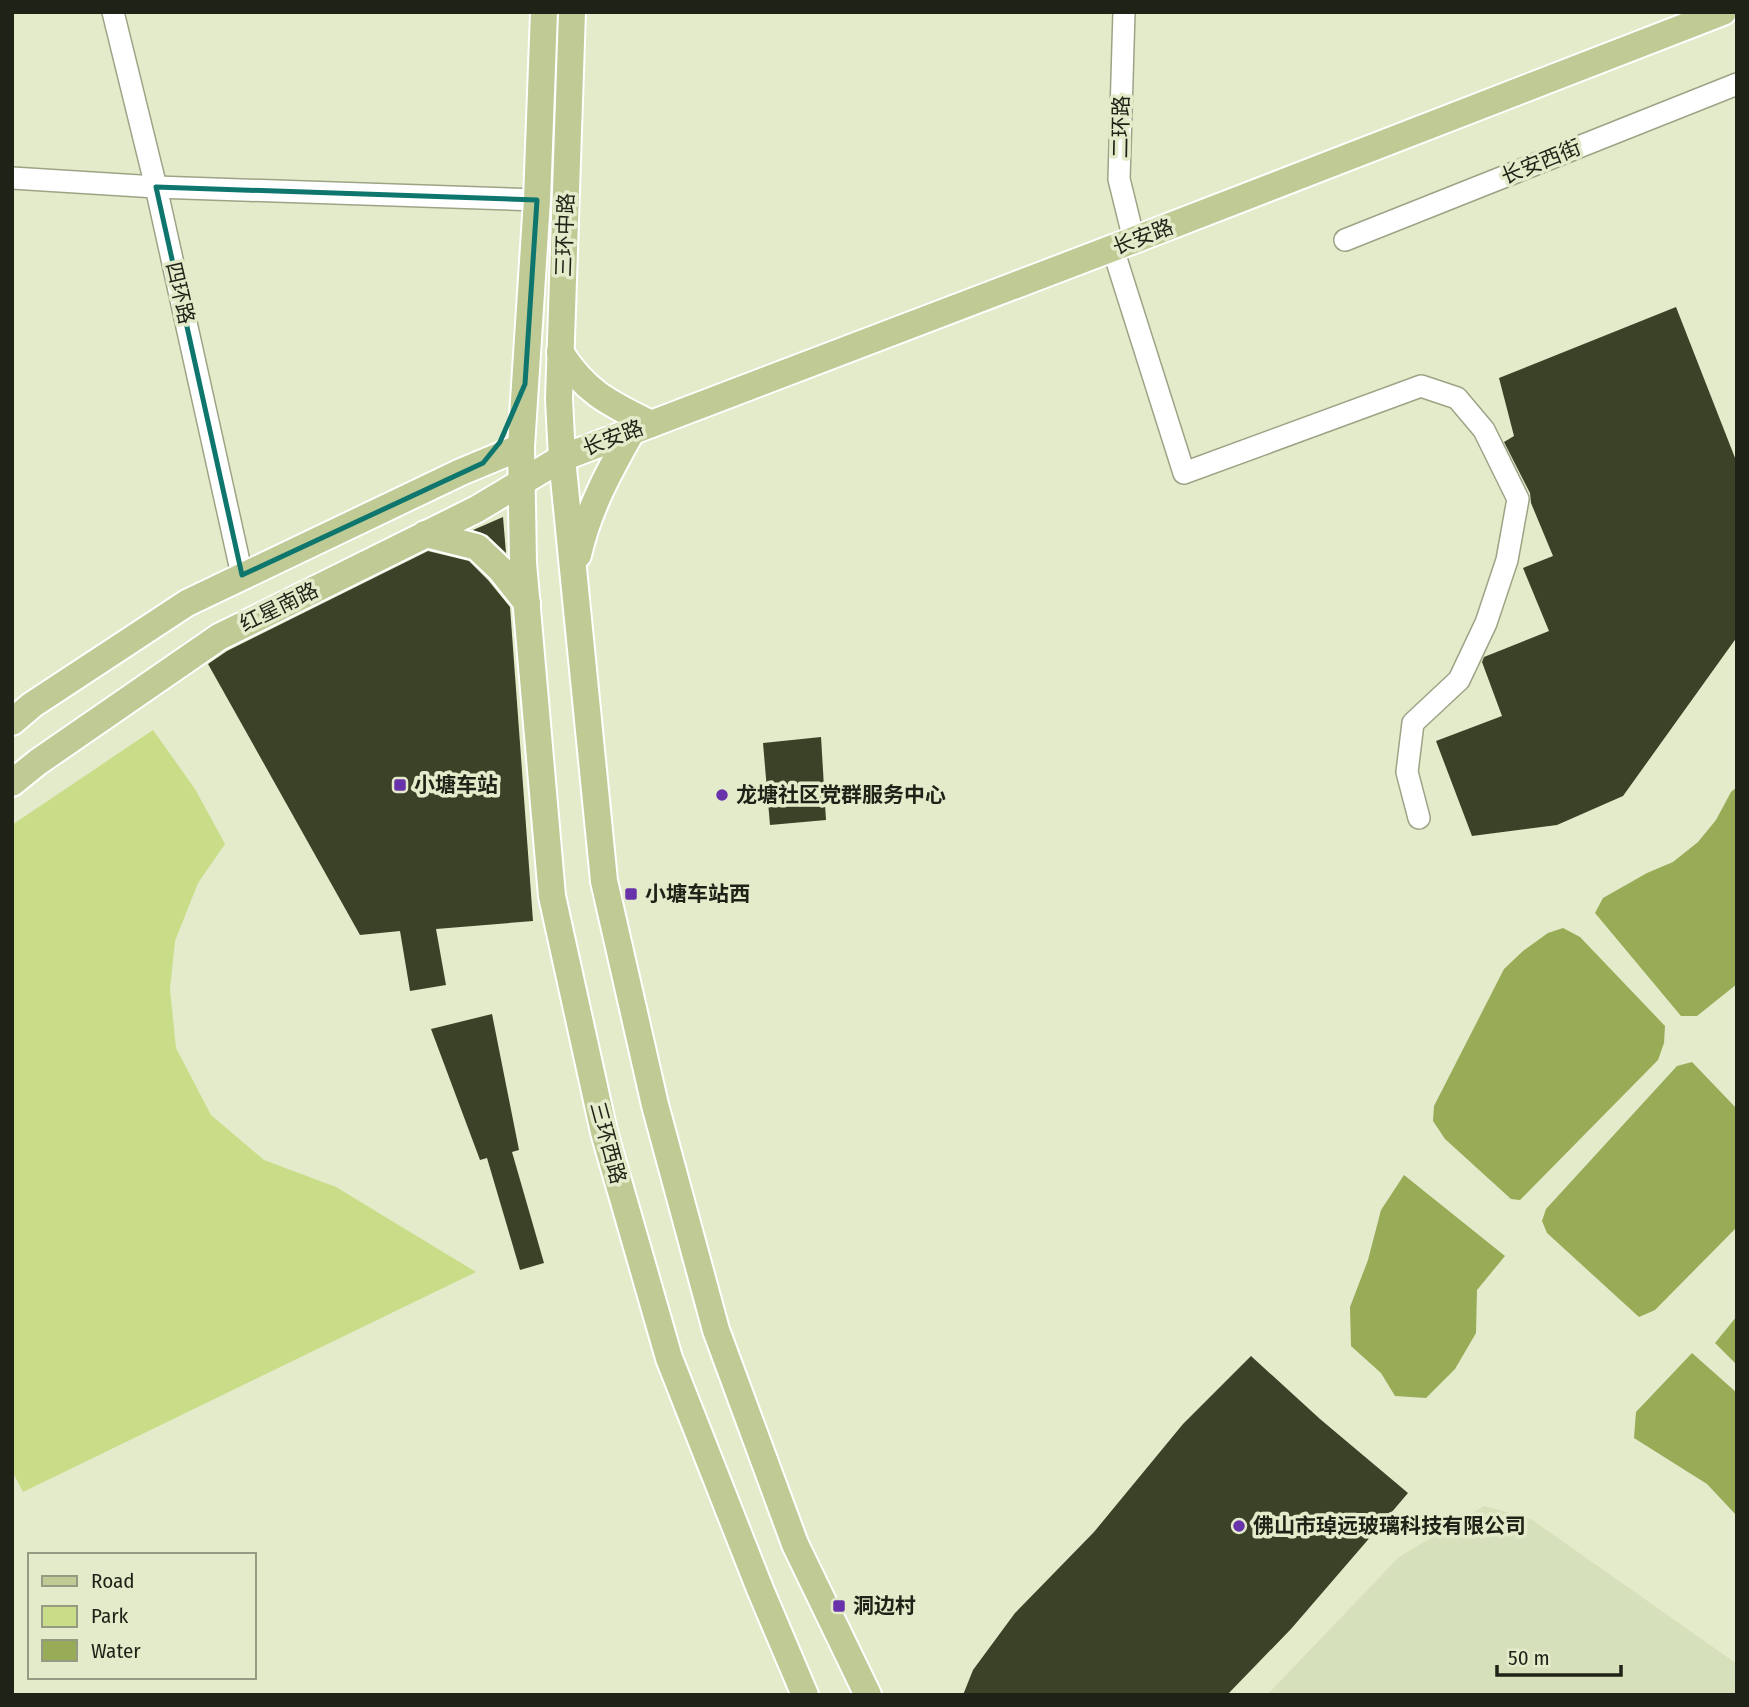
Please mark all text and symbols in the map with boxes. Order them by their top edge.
street label: 二环路 [1107,95,1135,159]
street label: 长安西街 [1497,134,1585,190]
street label: 三环中路 [551,193,579,277]
street label: 长安路 [1109,214,1177,260]
street label: 四环路 [160,259,200,327]
street label: 长安路 [579,415,647,461]
street label: 红星南路 [236,577,322,637]
place label: 小塘车站 [414,772,498,798]
marker: 小塘车站 [392,777,408,793]
place label: 龙塘社区党群服务中心 [736,782,946,808]
marker: 龙塘社区党群服务中心 [714,787,730,803]
place label: 小塘车站西 [645,881,750,907]
marker: 小塘车站西 [623,886,639,902]
street label: 三环西路 [585,1099,631,1187]
place label: 佛山市琸远玻璃科技有限公司 [1253,1513,1526,1539]
marker: 佛山市琸远玻璃科技有限公司 [1231,1518,1247,1534]
legend [28,1553,256,1679]
text: Road [91,1568,135,1594]
place label: 洞边村 [853,1593,916,1619]
marker: 洞边村 [831,1598,847,1614]
text: Park [91,1603,129,1629]
scale bar [1497,1634,1621,1678]
text: Water [91,1638,141,1664]
text: 50 m [1508,1645,1550,1671]

